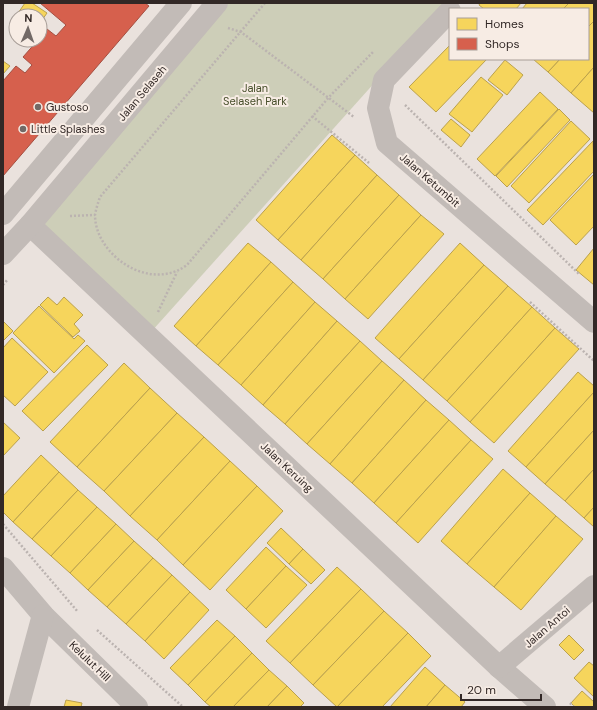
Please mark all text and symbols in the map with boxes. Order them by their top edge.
north arrow [8,8,48,48]
legend [449,8,589,60]
text: N [24,11,33,25]
text: Homes [485,16,524,32]
text: Shops [485,36,520,52]
street label: Jalan Selaseh [115,62,169,124]
park label: Jalan Selaseh Park [223,81,287,108]
place label: Gustoso [46,100,89,114]
marker: Gustoso [33,102,43,112]
place label: Little Splashes [31,122,105,136]
marker: Little Splashes [18,124,28,134]
street label: Jalan Ketumbit [397,150,463,210]
street label: Jalan Keruing [258,439,316,495]
street label: Jalan Antoi [521,603,573,651]
street label: Kelulut Hill [66,638,114,684]
scale bar [461,676,541,702]
text: 20 m [467,682,496,698]

